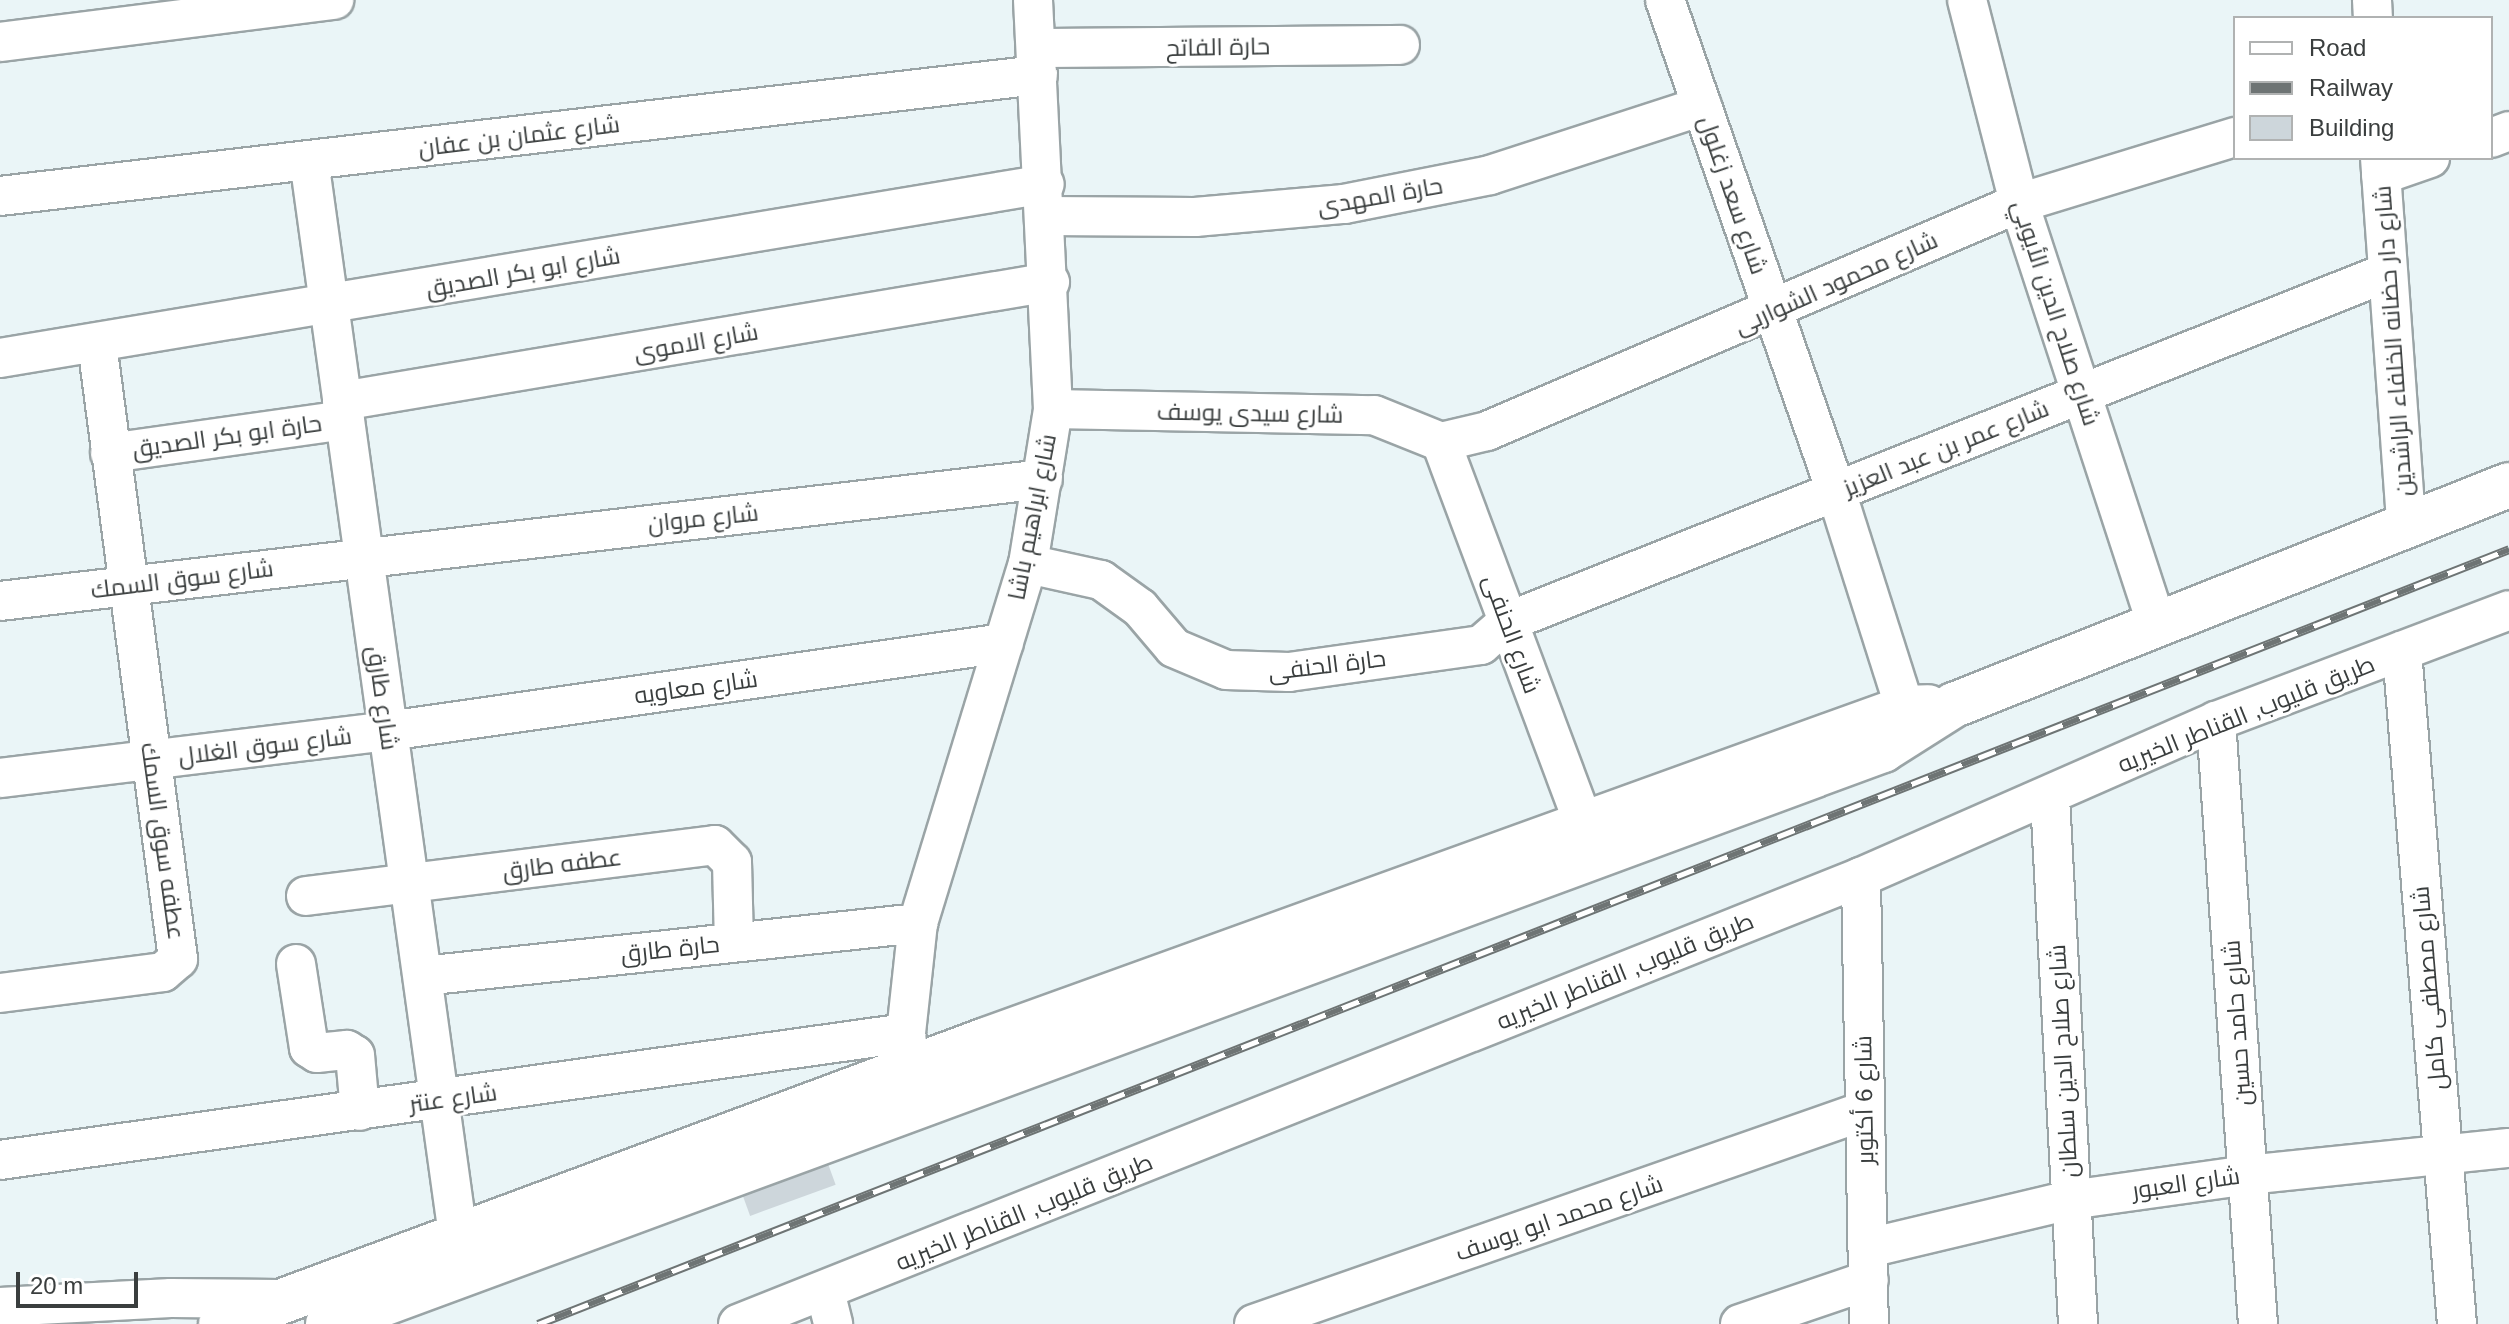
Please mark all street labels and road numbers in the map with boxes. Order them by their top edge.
street label: حارة الفاتح [1166,32,1270,62]
street label: شارع عثمان بن عفان [417,109,621,163]
street label: شارع سعد زغلول [1692,112,1774,278]
street label: حارة المهدى [1315,171,1445,221]
street label: شارع دار حضانه الخلفاء الراشدين [2368,185,2418,497]
street label: شارع صلاح الدين الأيوبي [2006,197,2106,429]
street label: شارع محمود الشواربى [1730,225,1942,341]
street label: شارع ابو بكر الصديق [424,241,622,303]
street label: شارع الاموى [632,317,760,367]
street label: شارع عمر بن عبد العزيز [1839,394,2053,502]
street label: شارع سيدى يوسف [1157,397,1343,429]
street label: حارة ابو بكر الصديق [130,408,324,464]
street label: شارع ابراهيم باشا [1002,431,1062,603]
street label: شارع مروان [646,498,760,538]
street label: شارع سوق السمك [89,554,275,604]
street label: شارع الحنفى [1477,571,1547,697]
street label: حارة الحنفى [1266,643,1388,687]
street label: شارع طارق [361,644,405,752]
street label: طريق قليوب, القناطر الخيريه [2113,649,2379,779]
street label: شارع معاويه [632,664,760,710]
street label: شارع سوق الغلال [177,721,353,771]
street label: عطفه سوق السمك [135,741,191,941]
street label: عطفه طارق [501,842,623,886]
street label: شارع مصطفى كامل [2406,885,2452,1091]
street label: طريق قليوب, القناطر الخيريه [1492,906,1758,1036]
street label: حارة طارق [619,929,721,969]
street label: شارع حامد حسين [2217,939,2257,1107]
street label: شارع صلاح الدين سلطان [2043,944,2083,1178]
street label: شارع 6 أكتوبر [1848,1035,1880,1165]
street label: شارع عنتر [407,1078,499,1118]
street label: طريق قليوب, القناطر الخيريه [891,1147,1157,1277]
street label: شارع العبور [2130,1161,2242,1205]
street label: شارع محمد ابو يوسف [1451,1169,1667,1267]

